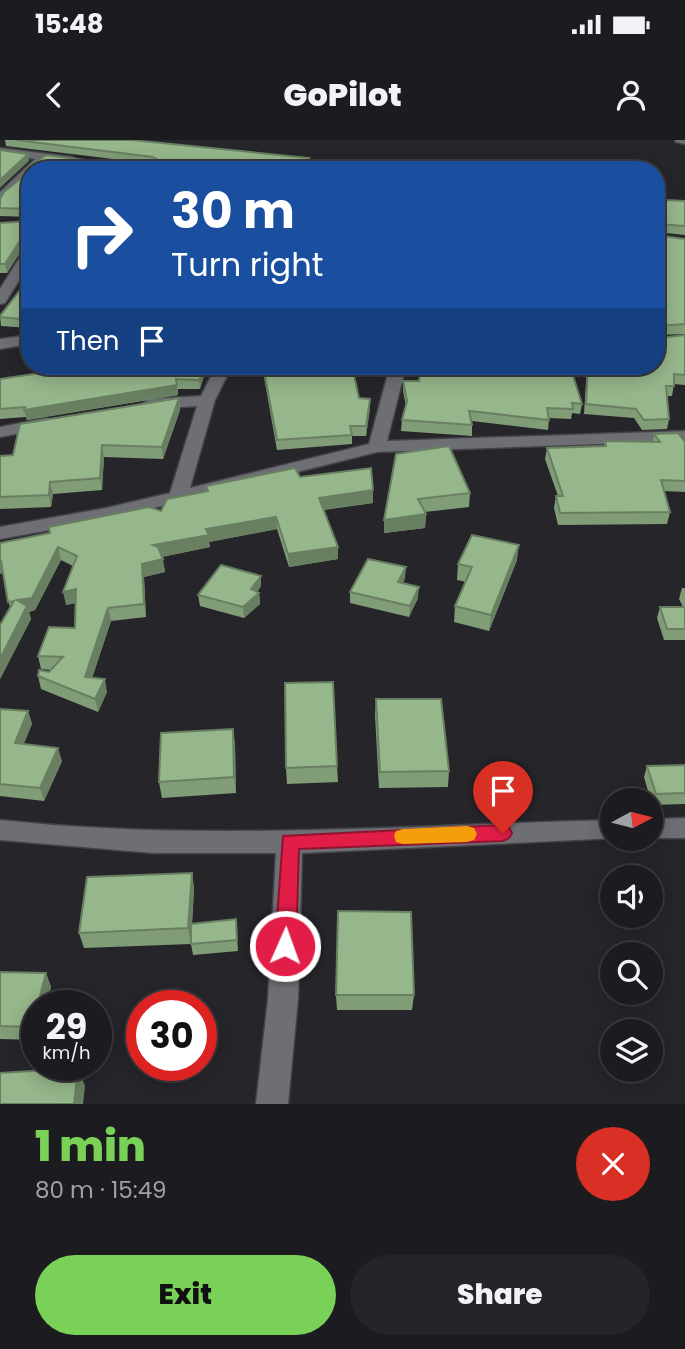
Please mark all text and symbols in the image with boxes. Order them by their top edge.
text: 15:48 [35,6,104,42]
text: GoPilot [283,72,402,117]
icon: back [35,76,73,114]
icon: person [612,76,650,114]
text: 30 m [171,177,295,245]
icon: right [56,189,147,280]
text: Turn right [171,242,323,287]
icon: arrive [133,322,171,360]
text: Then [56,323,119,359]
pin [473,761,533,833]
icon: arrive [484,772,522,810]
north arrow [600,788,663,850]
map controls [600,788,663,1082]
button: sound [600,865,663,928]
position arrow [248,909,322,983]
button: search [600,942,663,1005]
speed limit sign: 30 [126,990,217,1081]
text: 29 [46,1002,87,1051]
button: layers [600,1019,663,1082]
text: km/h [43,1040,90,1065]
text: 1 min [35,1117,146,1176]
button: close [576,1127,650,1201]
text: 80 m · 15:49 [35,1174,167,1206]
button: Exit [35,1255,336,1335]
button: Share [350,1255,650,1335]

